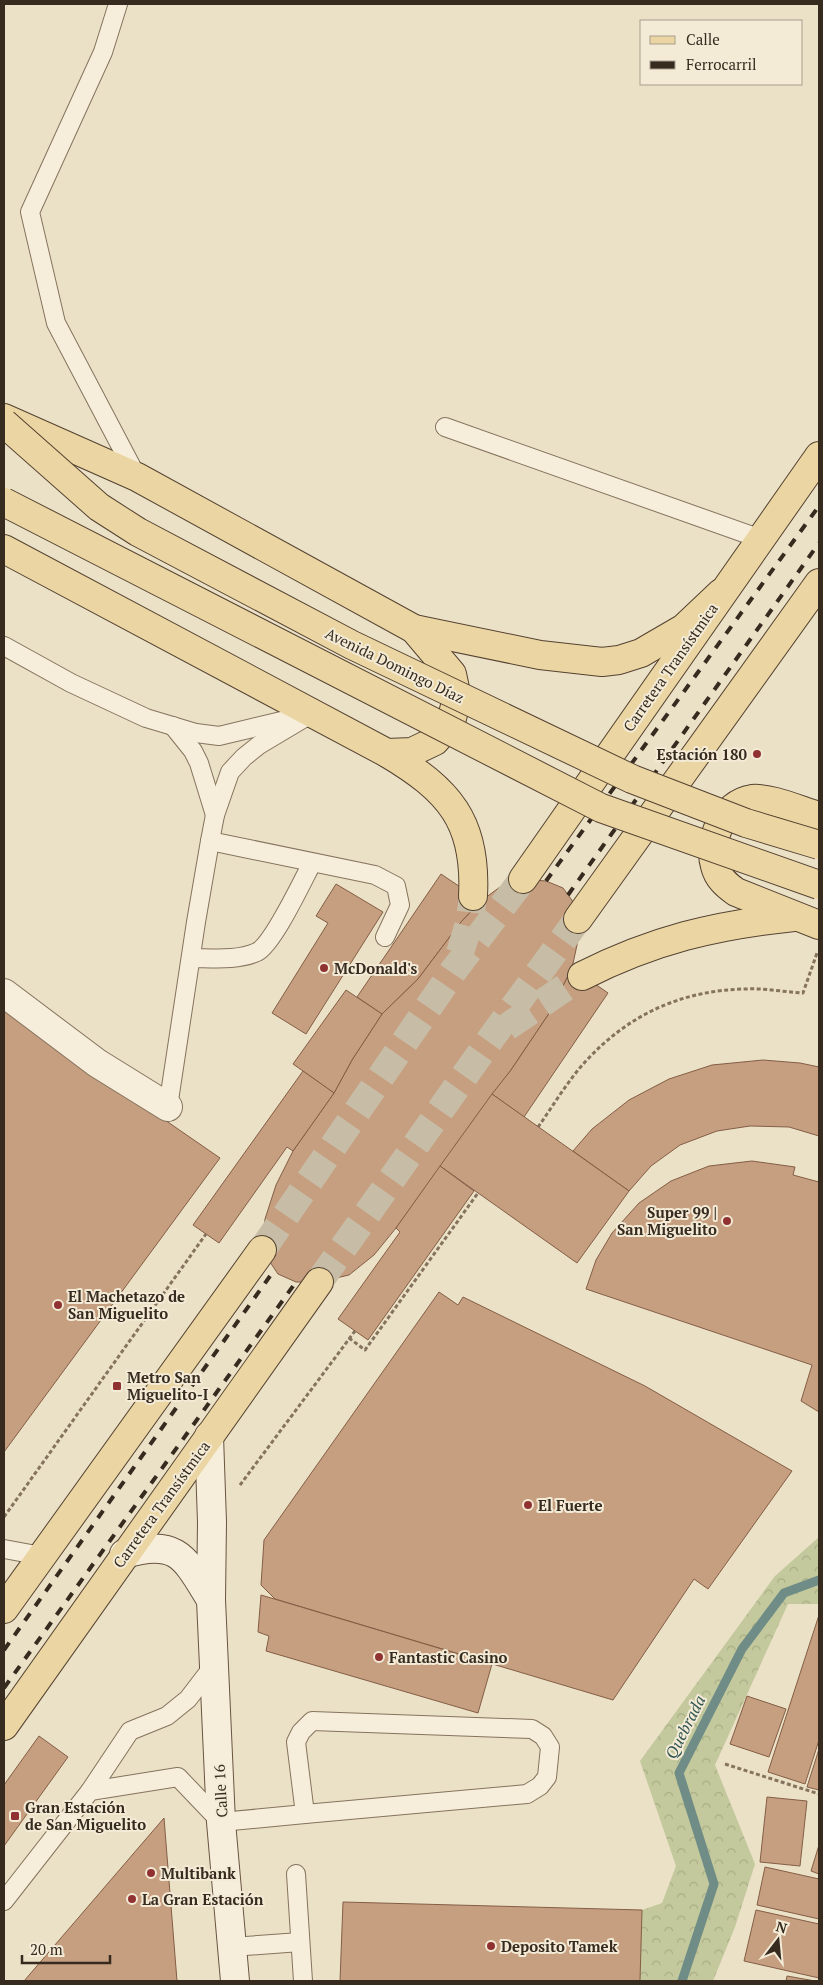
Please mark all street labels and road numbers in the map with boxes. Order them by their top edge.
street label: Carretera Transístmica [618,598,722,735]
street label: Avenida Domingo Díaz [322,623,468,707]
street label: Carretera Transístmica [108,1436,214,1572]
street label: Calle 16 [209,1764,231,1818]

